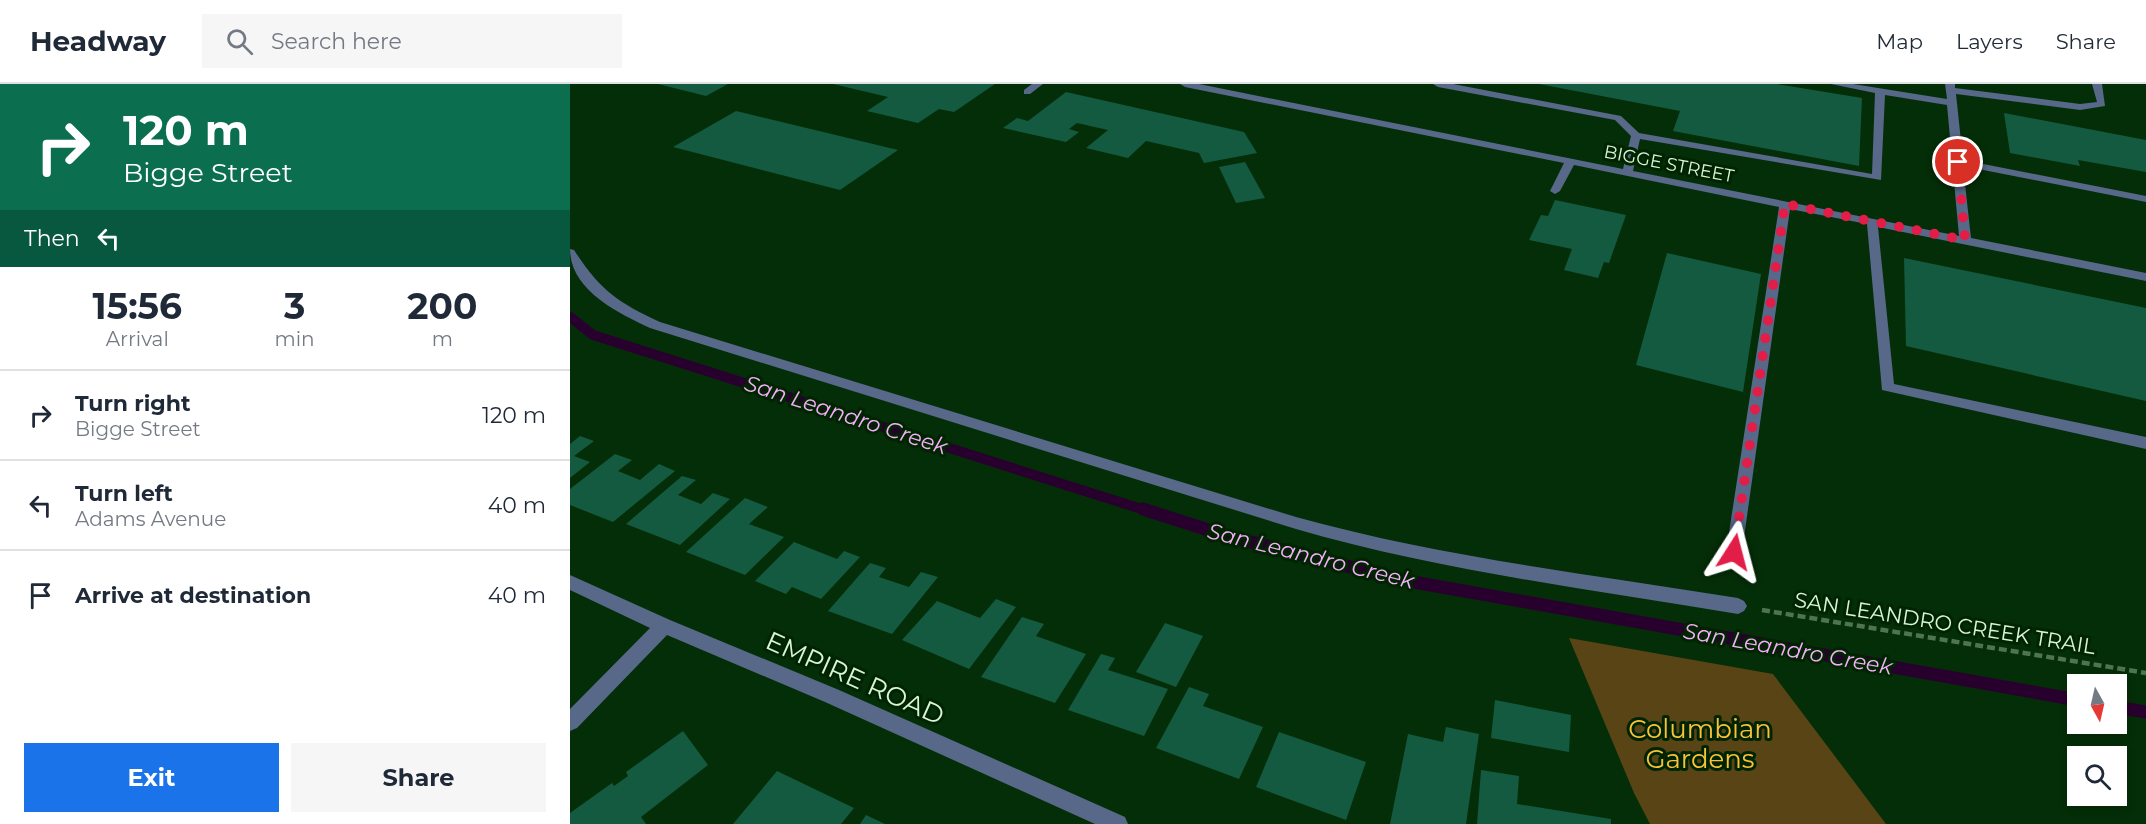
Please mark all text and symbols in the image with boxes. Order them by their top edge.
search box [202,14,622,68]
text: Headway [30,24,166,58]
icon: search [223,25,256,58]
text: Search here [271,28,402,55]
text: Map [1876,29,1923,54]
text: Layers [1956,29,2023,54]
text: Share [2056,29,2116,54]
text: 120 m [123,104,249,156]
icon: right [24,108,102,186]
pin [1932,136,1983,187]
street label: BIGGE STREET [1602,141,1737,188]
icon: arrive [1941,145,1974,178]
text: Bigge Street [123,156,293,189]
icon: left [92,222,125,255]
text: Then [24,225,80,252]
text: 15:56 [93,284,182,328]
text: 3 [284,284,305,328]
text: 200 [407,284,477,328]
text: Arrival [106,327,169,351]
text: min [275,327,315,351]
text: m [432,327,453,351]
water label: San Leandro Creek [741,369,952,461]
text: Turn right [75,390,190,417]
icon: right [24,399,57,432]
text: 120 m [482,402,546,429]
text: Bigge Street [75,417,201,441]
text: Turn left [75,480,173,507]
icon: left [24,489,57,522]
text: 40 m [488,492,546,519]
text: Adams Avenue [75,507,226,531]
water label: San Leandro Creek [1205,517,1418,595]
position arrow [1702,520,1766,584]
icon: arrive [24,579,57,612]
text: Arrive at destination [75,582,311,609]
text: 40 m [488,582,546,609]
street label: SAN LEANDRO CREEK TRAIL [1793,587,2098,659]
water label: San Leandro Creek [1681,617,1896,681]
street label: EMPIRE ROAD [761,624,949,732]
north arrow [2067,674,2127,734]
map controls [2067,674,2127,806]
park label: Columbian Gardens [1628,713,1772,775]
button: Exit [24,743,279,812]
button: Share [291,743,546,812]
button: search [2067,746,2127,806]

